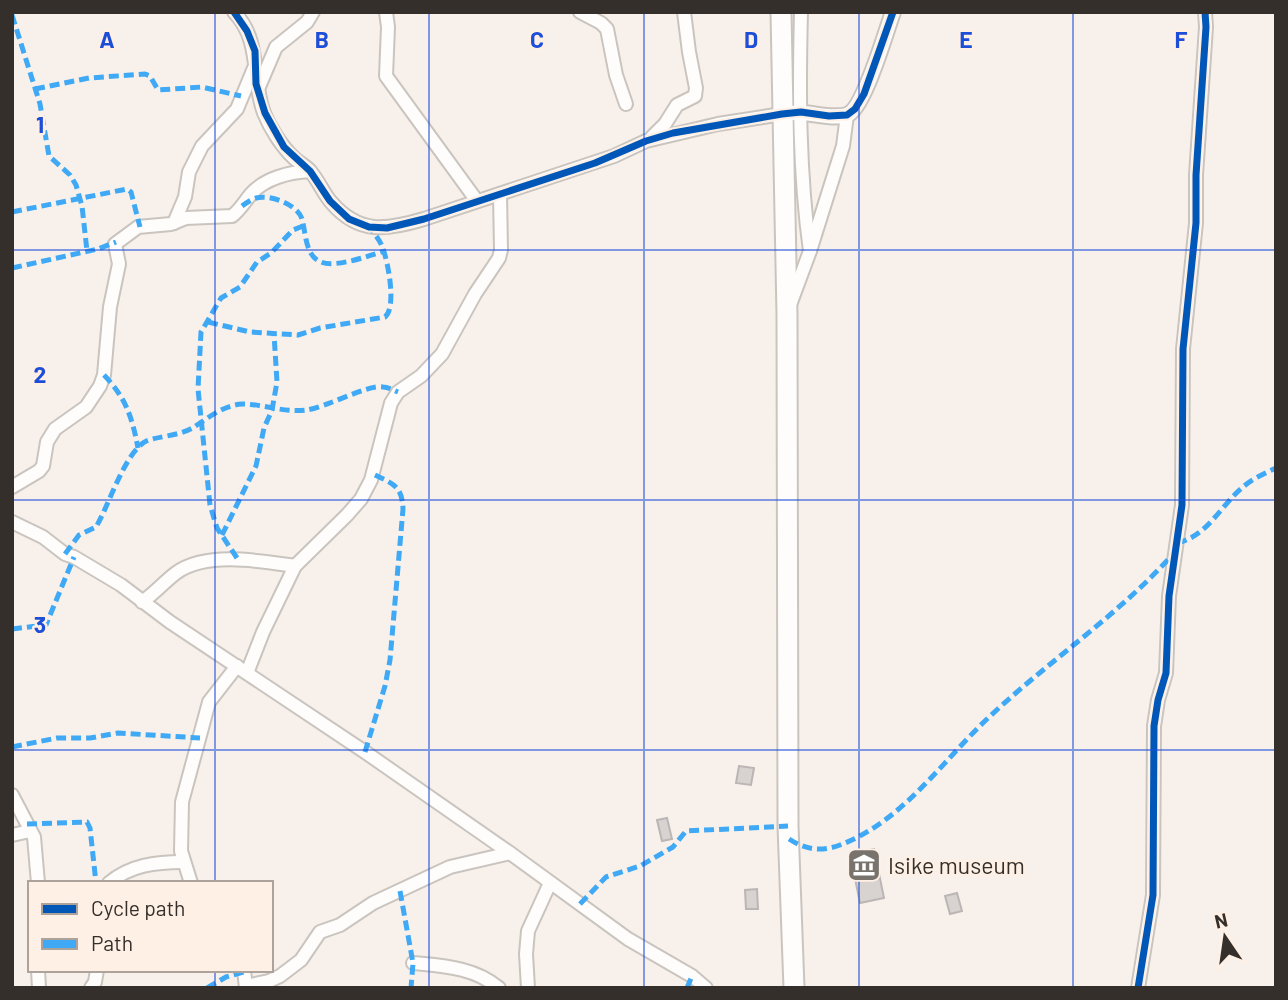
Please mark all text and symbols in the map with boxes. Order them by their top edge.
text: A [99,25,115,53]
text: B [315,25,329,53]
text: C [530,25,544,53]
text: D [744,25,758,53]
text: E [959,25,973,53]
text: F [1175,25,1188,53]
text: 1 [36,110,44,138]
text: 2 [34,360,46,388]
text: 3 [34,610,46,638]
museum icon: Isike museum [845,846,883,884]
place label: Isike museum [888,851,1025,879]
legend [28,881,273,972]
text: Cycle path [91,895,185,920]
north arrow [1190,902,1260,972]
text: N [1212,907,1230,933]
text: Path [91,930,133,955]

